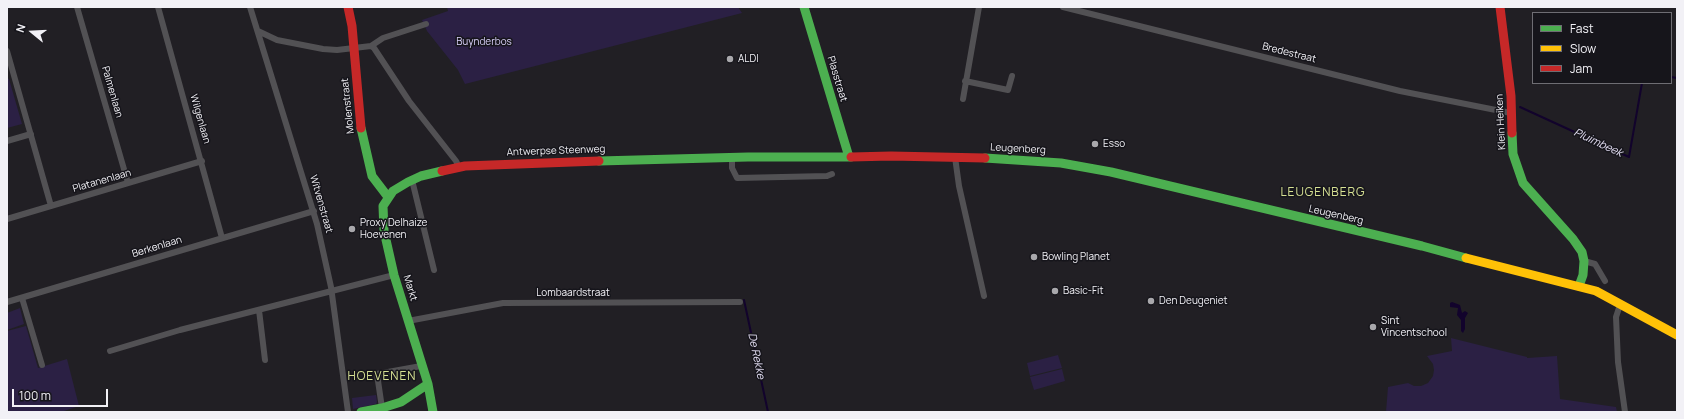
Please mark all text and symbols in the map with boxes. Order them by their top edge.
north arrow [12,12,52,52]
legend [1532,12,1672,84]
text: Fast [1570,20,1594,37]
text: N [12,22,28,34]
park label: Buynderbos [456,36,512,48]
text: Slow [1570,40,1596,57]
street label: Bredestraat [1261,41,1317,65]
place label: ALDI [738,53,758,65]
marker: ALDI [725,54,735,64]
street label: Plasstraat [824,55,850,103]
text: Jam [1570,60,1592,77]
street label: Palmenlaan [99,65,125,119]
street label: Molenstraat [339,77,357,135]
street label: Wilgenlaan [187,93,213,145]
street label: Klein Heiken [1494,94,1508,150]
water label: Pluimbeek [1571,126,1625,160]
place label: Esso [1103,138,1125,150]
marker: Esso [1090,139,1100,149]
street label: Leugenberg [990,142,1046,156]
street label: Antwerpse Steenweg [506,143,606,159]
street label: Platanenlaan [71,167,133,195]
street label: Witvenstraat [307,174,335,234]
district label: LEUGENBERG [1280,186,1366,200]
street label: Leugenberg [1308,203,1364,227]
place label: Proxy Delhaize Hoevenen [360,217,427,240]
marker: Proxy Delhaize Hoevenen [347,224,357,234]
street label: Berkenlaan [131,234,183,260]
place label: Bowling Planet [1042,251,1110,263]
marker: Bowling Planet [1029,252,1039,262]
street label: Markt [400,274,420,302]
place label: Basic-Fit [1063,285,1103,297]
marker: Basic-Fit [1050,286,1060,296]
street label: Lombaardstraat [536,287,610,299]
place label: Den Deugeniet [1159,295,1228,307]
marker: Den Deugeniet [1146,296,1156,306]
place label: Sint Vincentschool [1381,315,1447,338]
marker: Sint Vincentschool [1368,322,1378,332]
water label: De Rekke [745,332,767,380]
district label: HOEVENEN [347,370,417,384]
scale bar [14,381,110,407]
text: 100 m [19,387,51,404]

